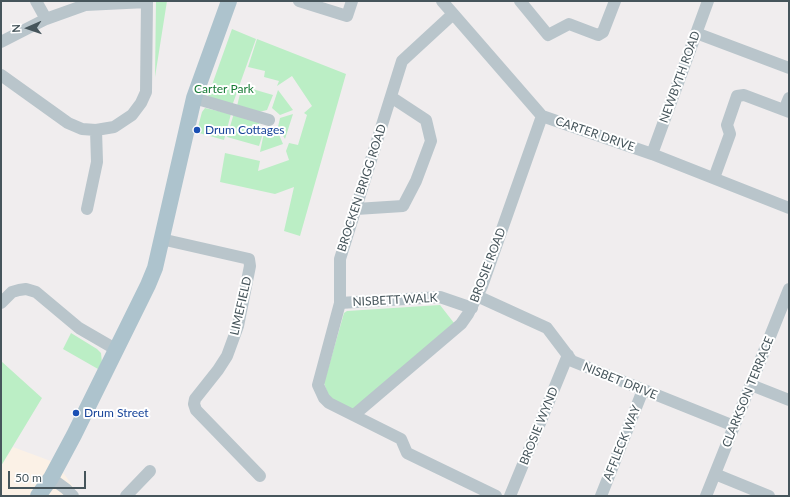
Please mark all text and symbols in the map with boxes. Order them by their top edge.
north arrow [8,8,48,48]
text: N [9,24,22,33]
street label: NEWBYTH ROAD [657,29,703,125]
park label: Carter Park [194,82,254,96]
street label: CARTER DRIVE [553,114,637,154]
street label: BROCKEN BRIGG ROAD [335,122,389,254]
place label: Drum Cottages [205,123,284,137]
marker: Drum Cottages [192,125,202,135]
street label: BROSIE ROAD [467,226,509,304]
street label: LIMEFIELD [227,275,255,337]
street label: NISBETT WALK [352,291,438,309]
street label: CLARKSON TERRACE [719,335,777,449]
street label: NISBET DRIVE [581,360,659,402]
street label: BROSIE WYND [517,385,561,467]
street label: AFFLECK WAY [600,403,644,483]
place label: Drum Street [84,406,149,420]
marker: Drum Street [71,408,81,418]
scale bar [10,463,88,489]
text: 50 m [15,470,42,485]

